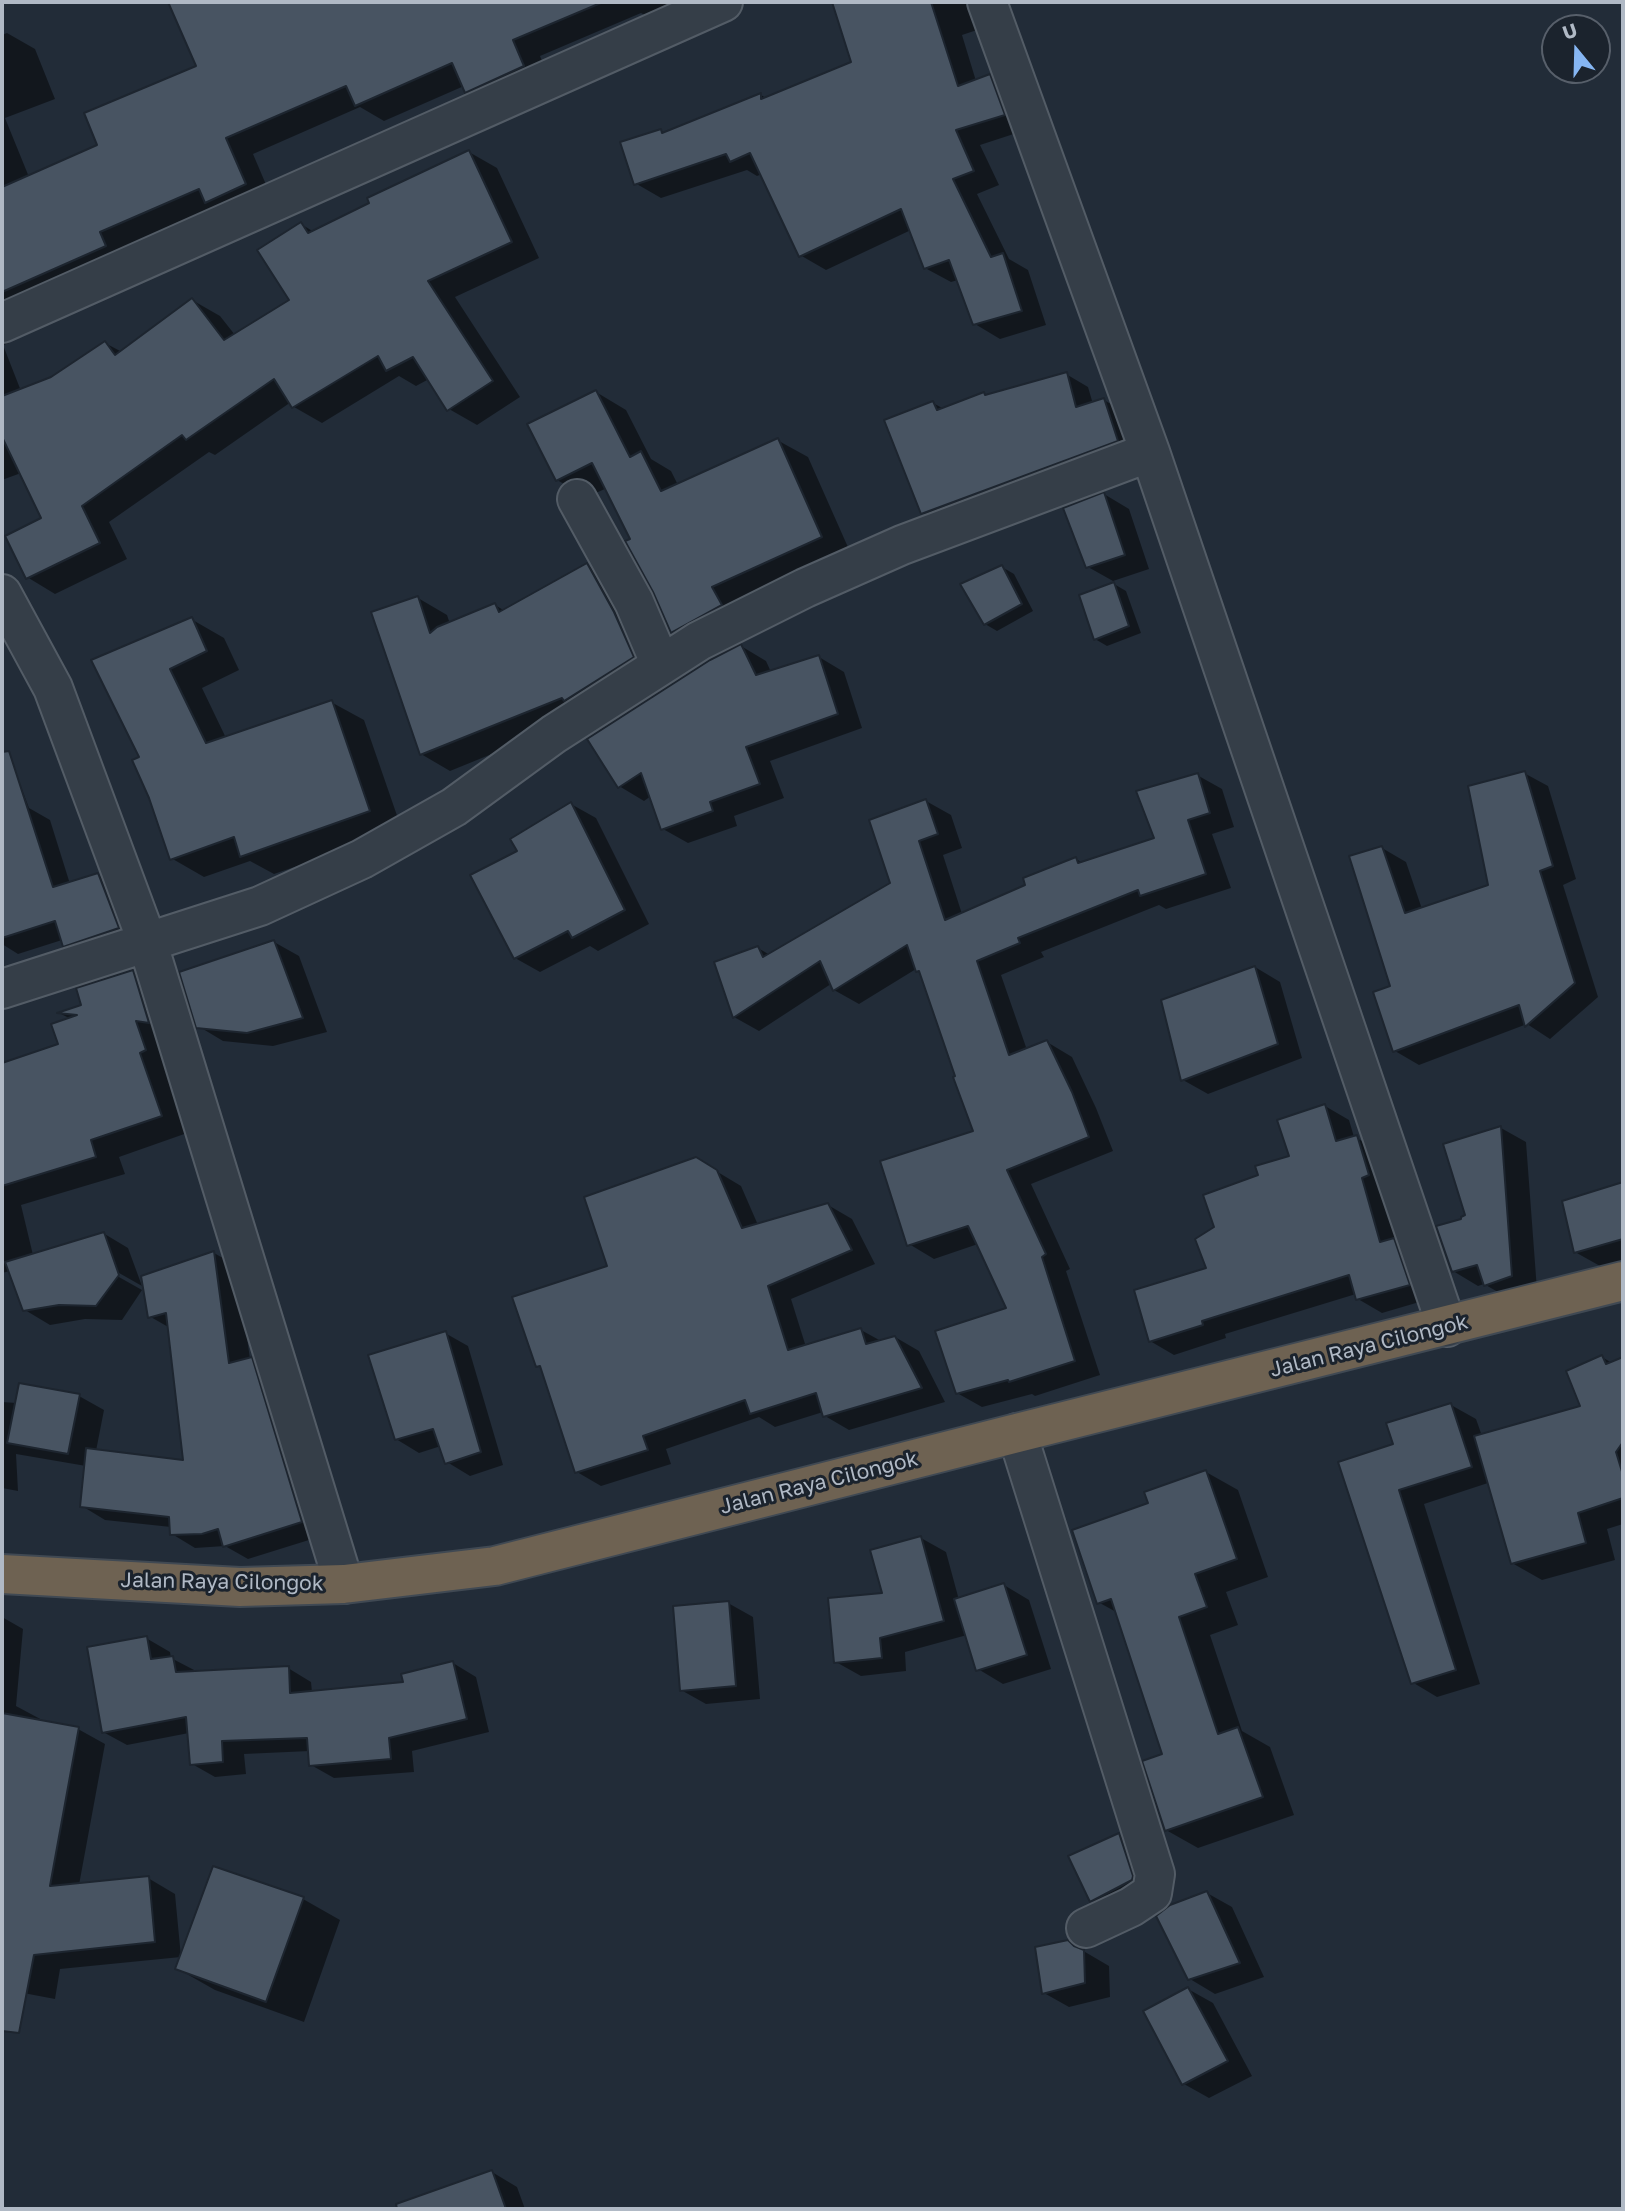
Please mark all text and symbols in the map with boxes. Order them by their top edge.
north arrow [1541,14,1611,84]
text: U [1559,17,1580,44]
street label: Jalan Raya Cilongok [1267,1309,1471,1383]
street label: Jalan Raya Cilongok [717,1446,921,1520]
street label: Jalan Raya Cilongok [120,1568,324,1596]

